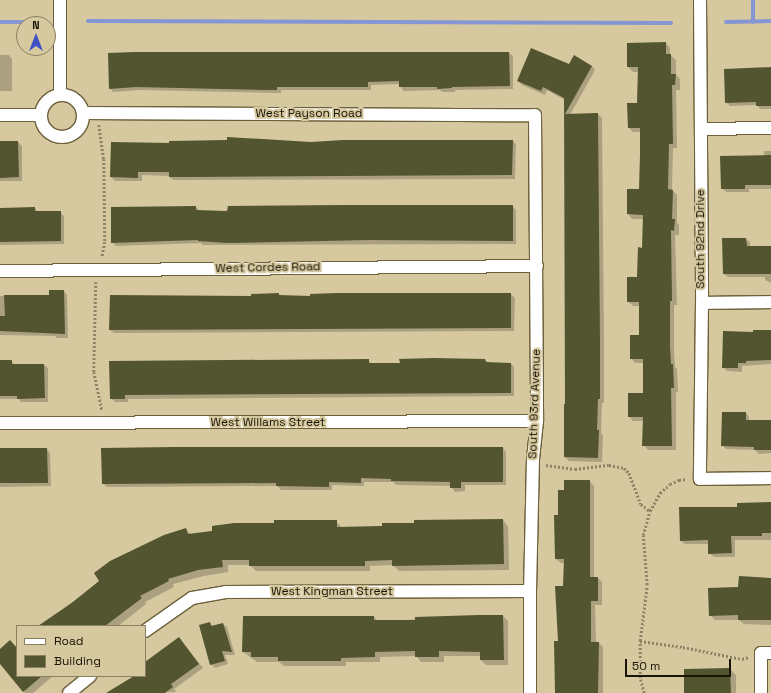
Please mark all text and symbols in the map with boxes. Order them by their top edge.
north arrow [16,16,56,56]
text: N [32,18,40,32]
street label: West Payson Road [255,107,363,121]
street label: South 92nd Drive [694,189,708,289]
street label: West Cordes Road [215,260,321,276]
street label: South 93rd Avenue [526,349,544,459]
street label: West Willams Street [211,416,325,430]
street label: West Kingman Street [271,585,393,599]
legend [16,625,146,677]
text: Road [54,633,83,649]
scale bar [627,651,733,677]
text: Building [54,653,101,669]
text: 50 m [632,658,660,674]

